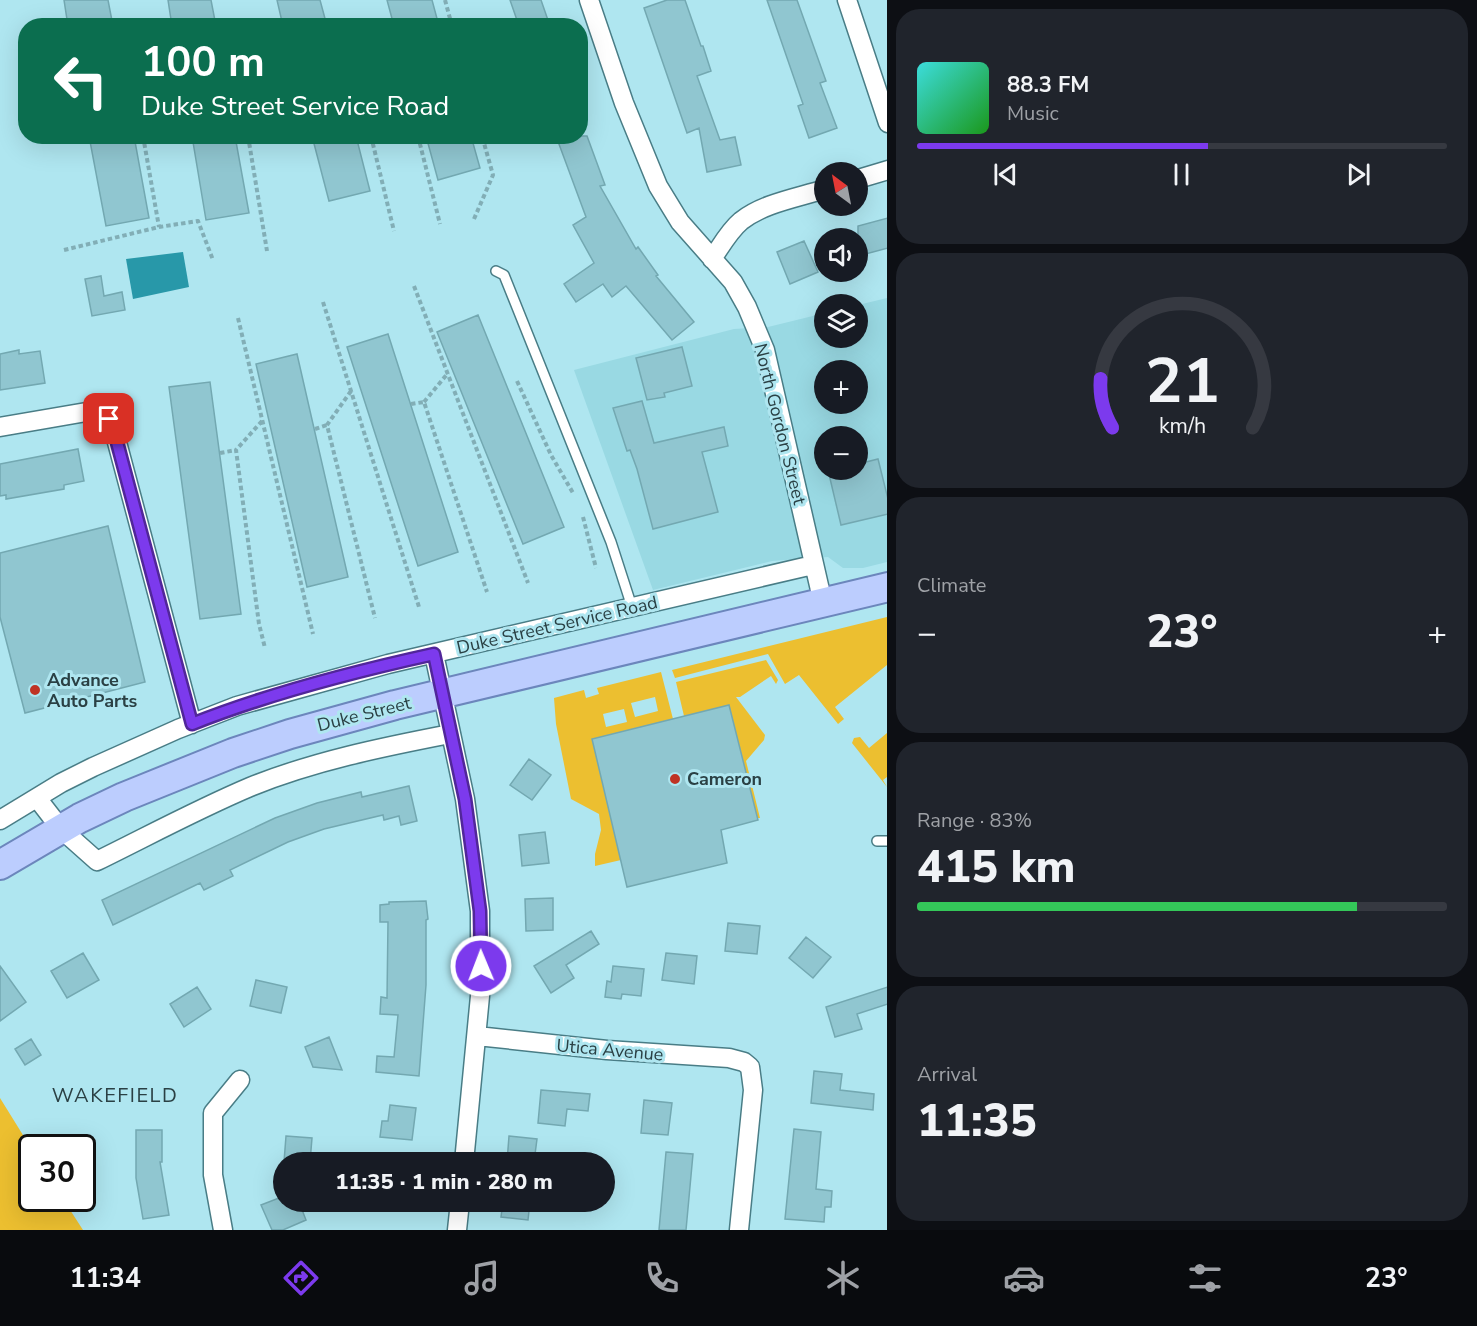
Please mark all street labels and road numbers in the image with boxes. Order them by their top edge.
street label: North Gordon Street [748,341,812,508]
street label: Duke Street Service Road [454,590,660,660]
street label: Duke Street [315,691,414,737]
street label: Utica Avenue [556,1033,664,1067]

